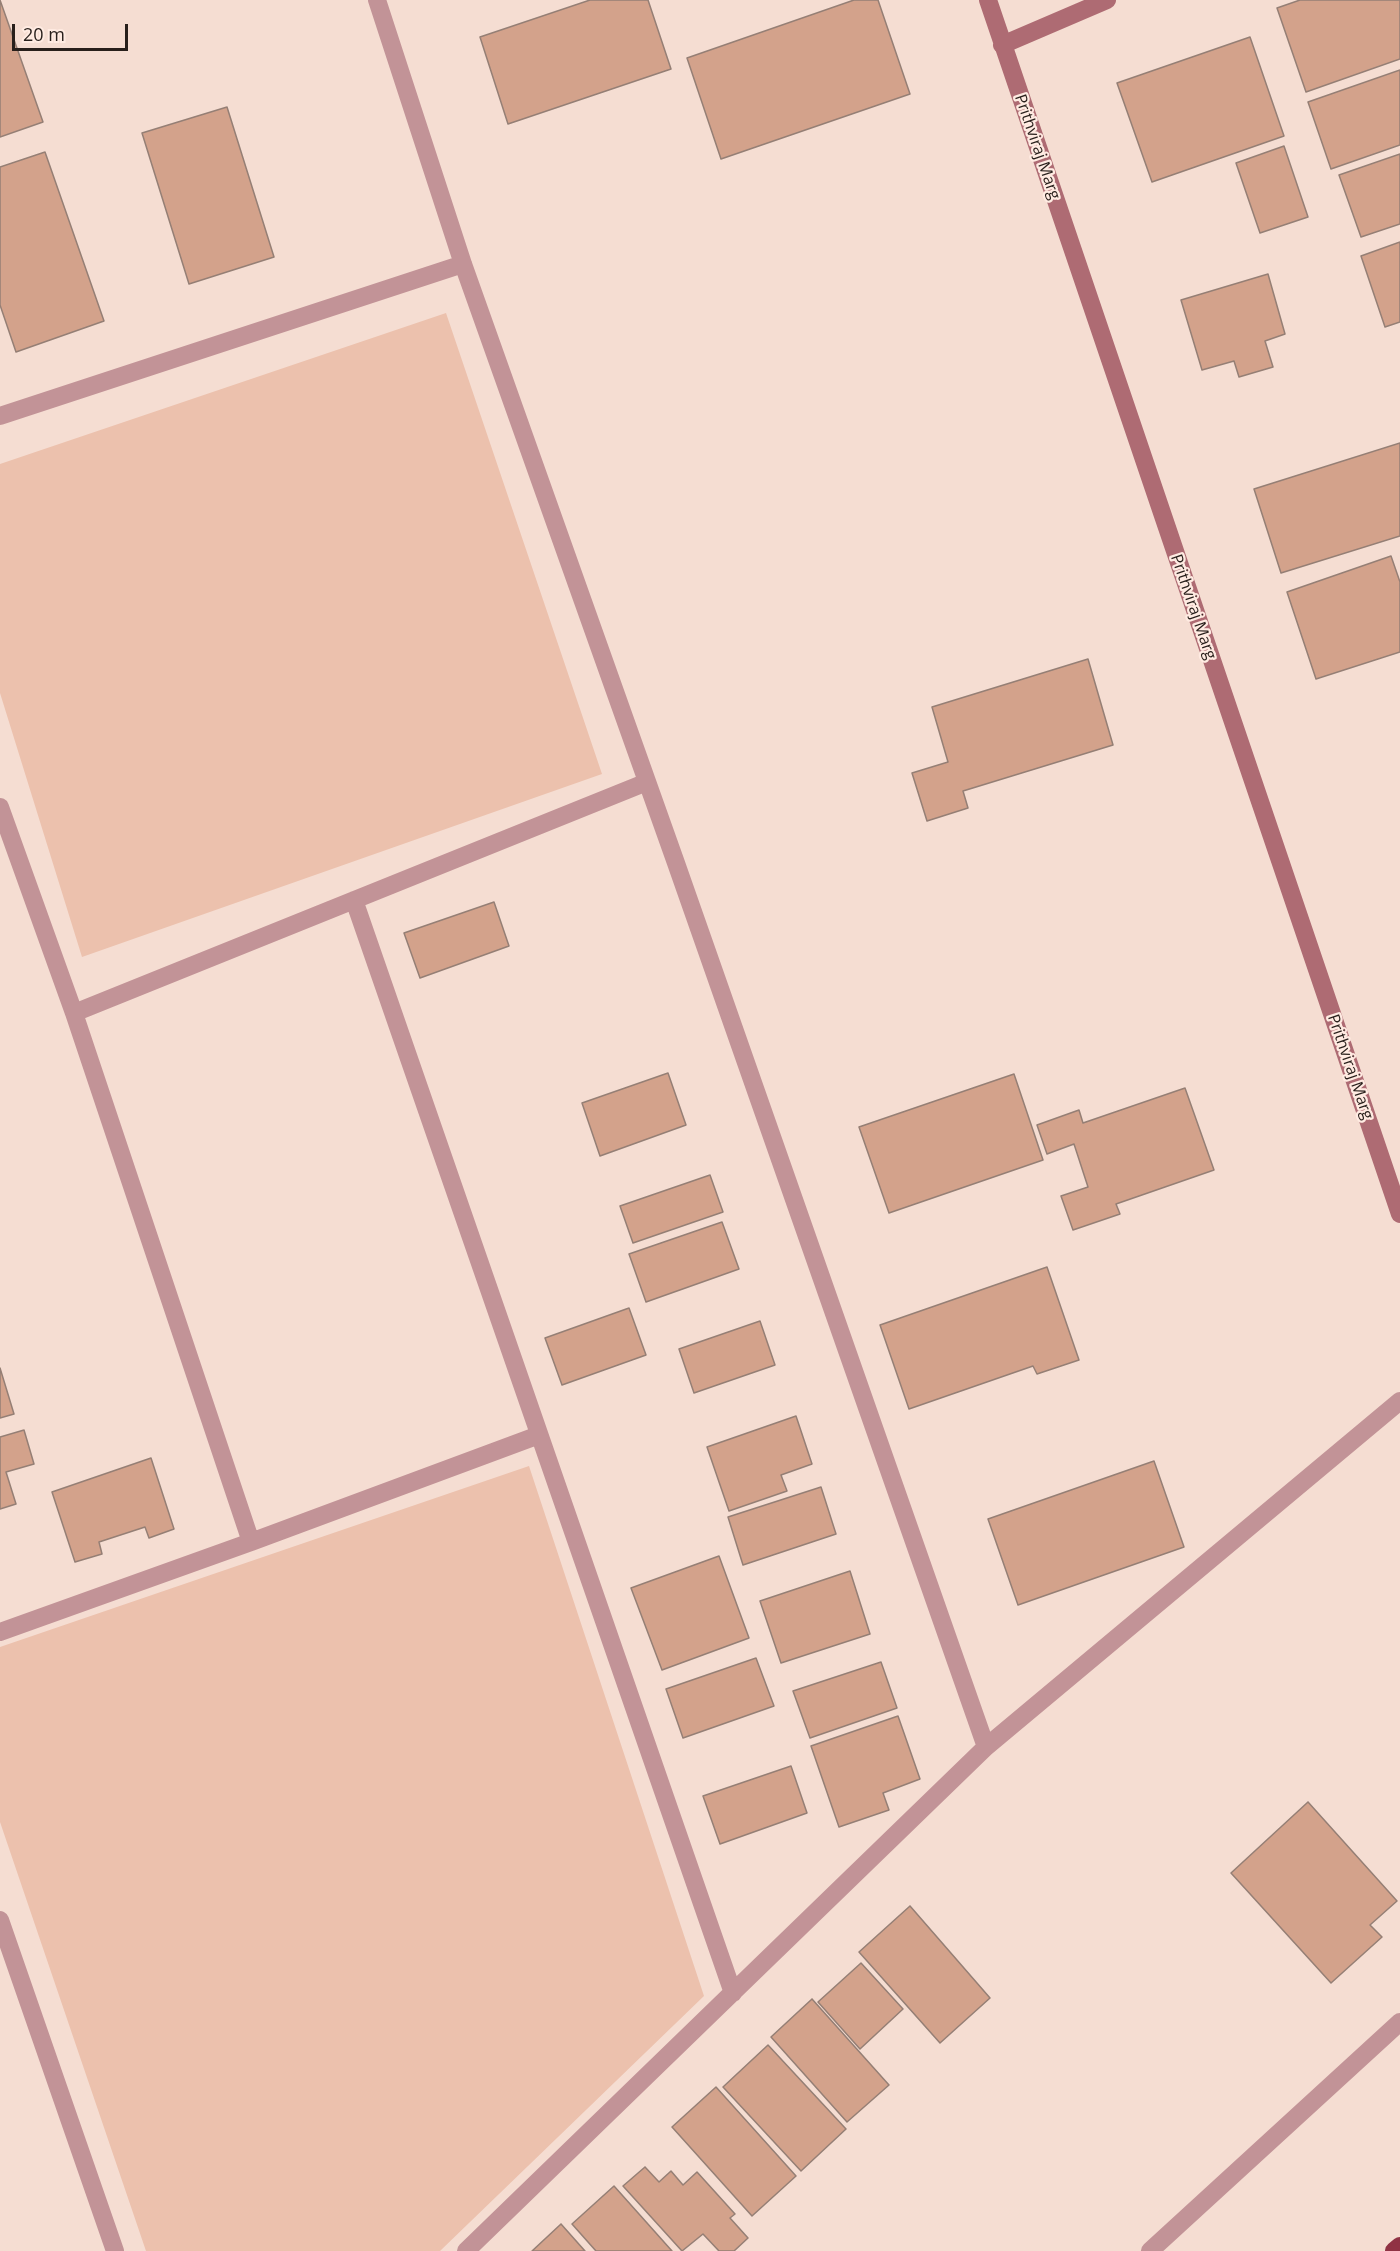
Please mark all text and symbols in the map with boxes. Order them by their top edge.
scale bar [15,12,130,50]
text: 20 m [23,22,65,46]
street label: Prithviraj Marg [1010,92,1064,202]
street label: Prithviraj Marg [1166,552,1220,662]
street label: Prithviraj Marg [1323,1012,1377,1122]

